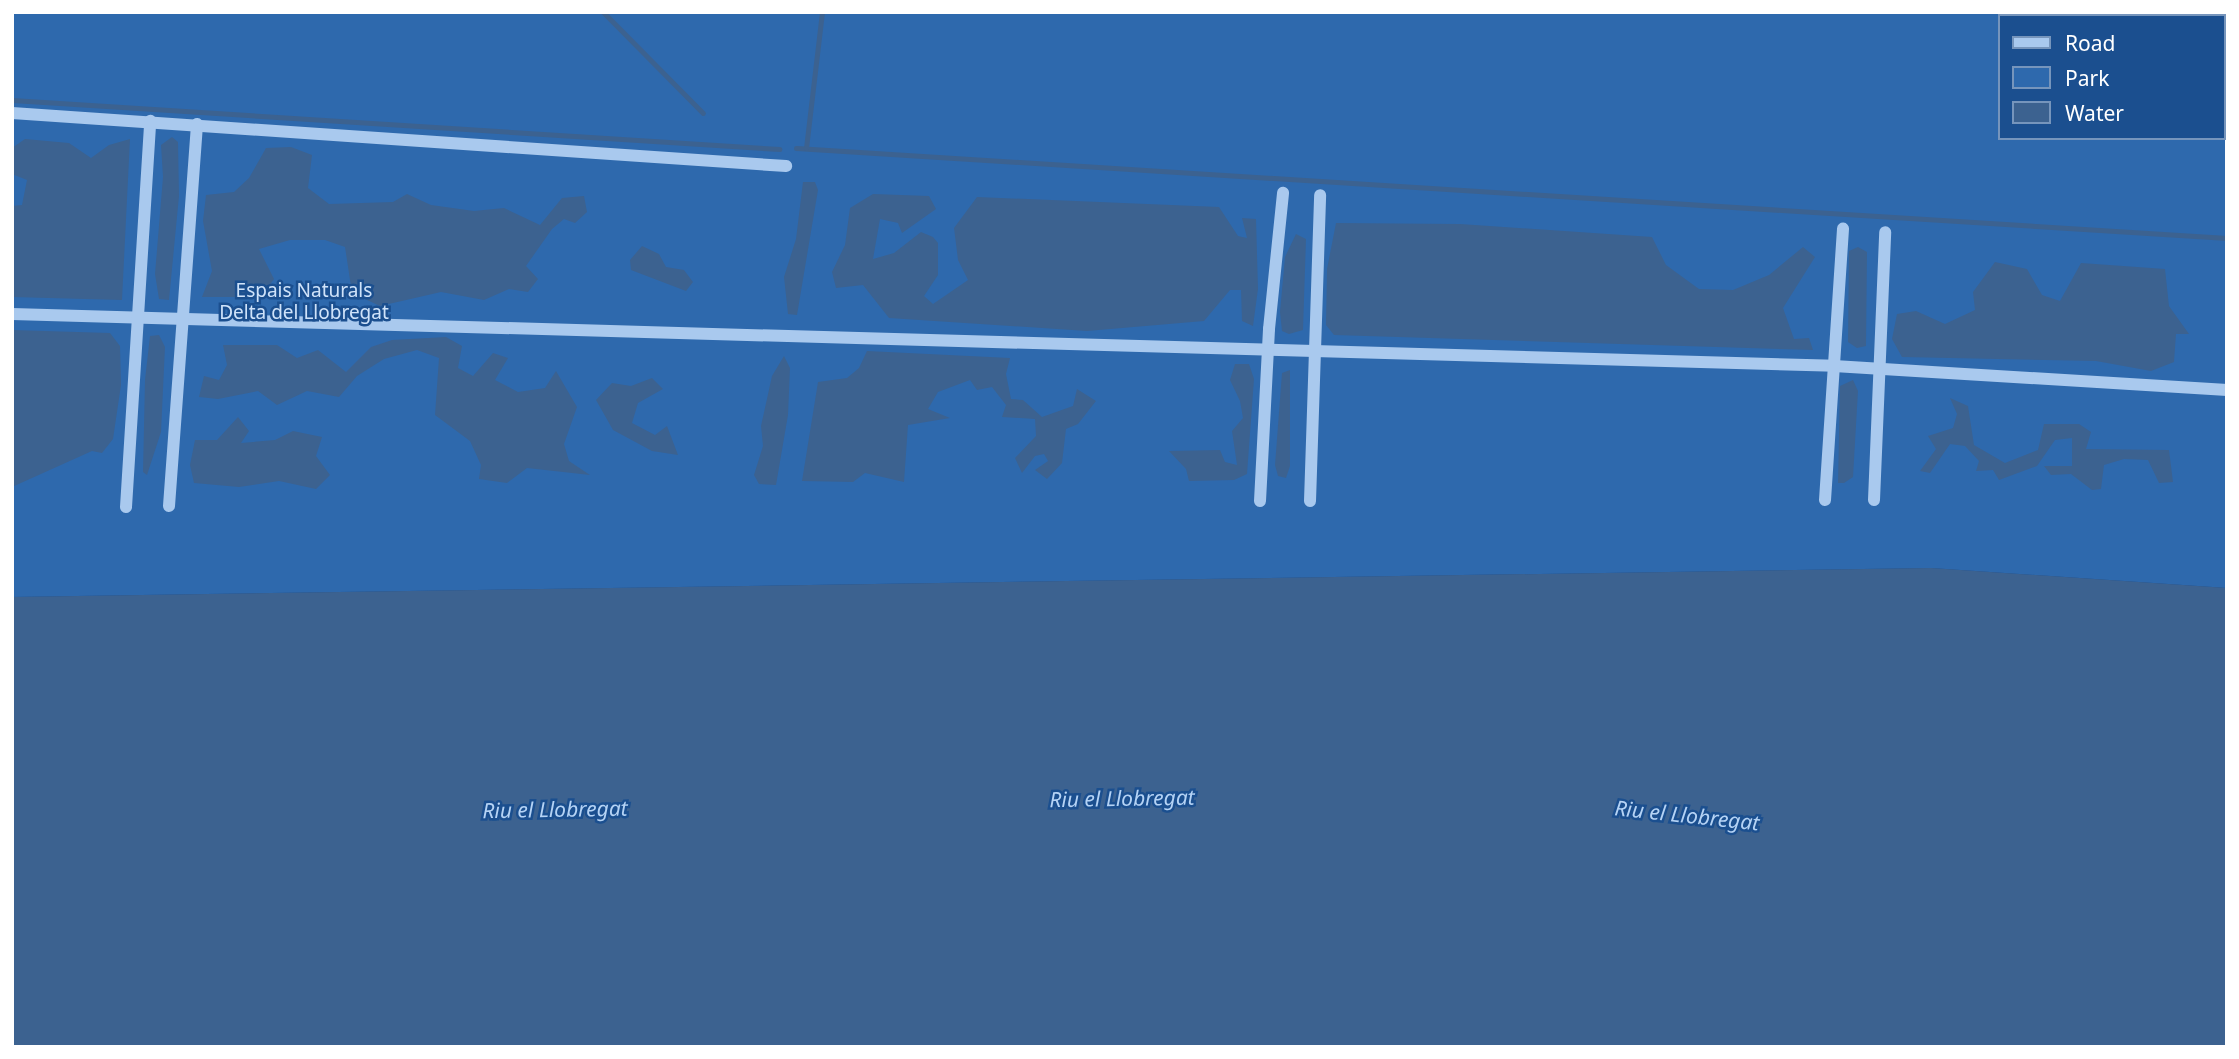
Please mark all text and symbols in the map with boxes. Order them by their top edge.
legend [1997,14,2225,140]
text: Road [2065,29,2115,57]
text: Park [2065,64,2109,92]
text: Water [2065,99,2124,127]
park label: Espais Naturals Delta del Llobregat [219,280,389,324]
water label: Riu el Llobregat [1049,784,1195,812]
water label: Riu el Llobregat [482,795,628,823]
water label: Riu el Llobregat [1613,795,1761,835]

